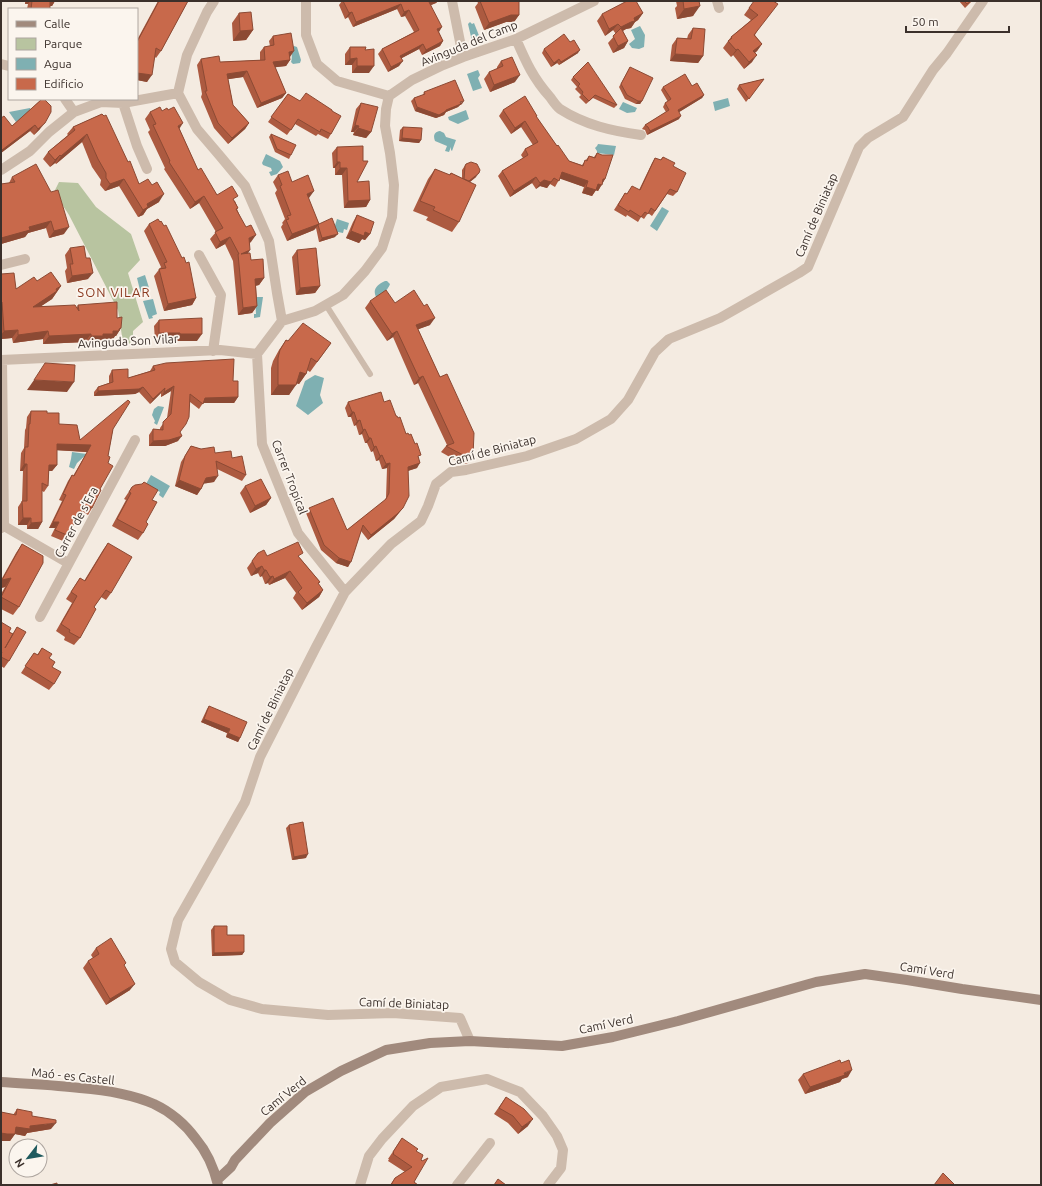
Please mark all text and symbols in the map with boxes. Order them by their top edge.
legend [8,8,138,100]
scale bar [906,8,1009,34]
text: 50 m [912,15,939,28]
text: Calle [44,17,70,30]
street label: Avinguda del Camp [419,18,519,68]
text: Parque [44,37,82,50]
text: Agua [44,57,72,70]
text: Edificio [44,77,84,90]
street label: Camí de Biniatap [792,171,840,259]
district label: SON VILAR [77,285,151,299]
street label: Avinguda Son Vilar [77,332,179,350]
street label: Camí de Biniatap [447,432,537,468]
street label: Carrer Tropical [270,438,310,516]
street label: Carrer de s'Era [52,484,100,560]
street label: Camí de Biniatap [244,666,296,752]
street label: Camí Verd [899,959,955,981]
street label: Camí de Biniatap [359,995,449,1011]
street label: Camí Verd [578,1012,634,1036]
street label: Maó - es Castell [31,1065,115,1087]
street label: Camí Verd [258,1074,308,1118]
north arrow [8,1138,48,1178]
text: N [12,1157,27,1170]

